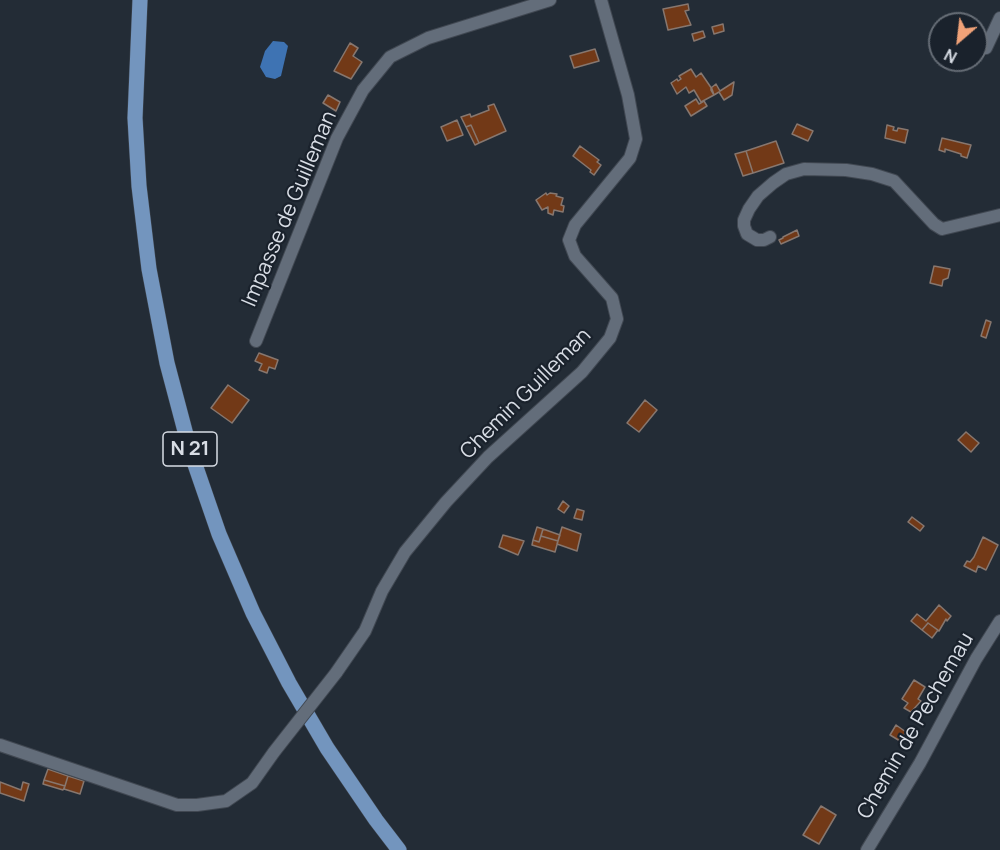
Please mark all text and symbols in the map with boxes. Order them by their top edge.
north arrow [928,12,988,72]
text: N [940,44,961,69]
street label: Impasse de Guilleman [237,107,343,311]
street label: Chemin Guilleman [455,323,597,465]
road number: N 21 [163,432,217,466]
street label: Chemin de Pechemau [852,628,980,824]

